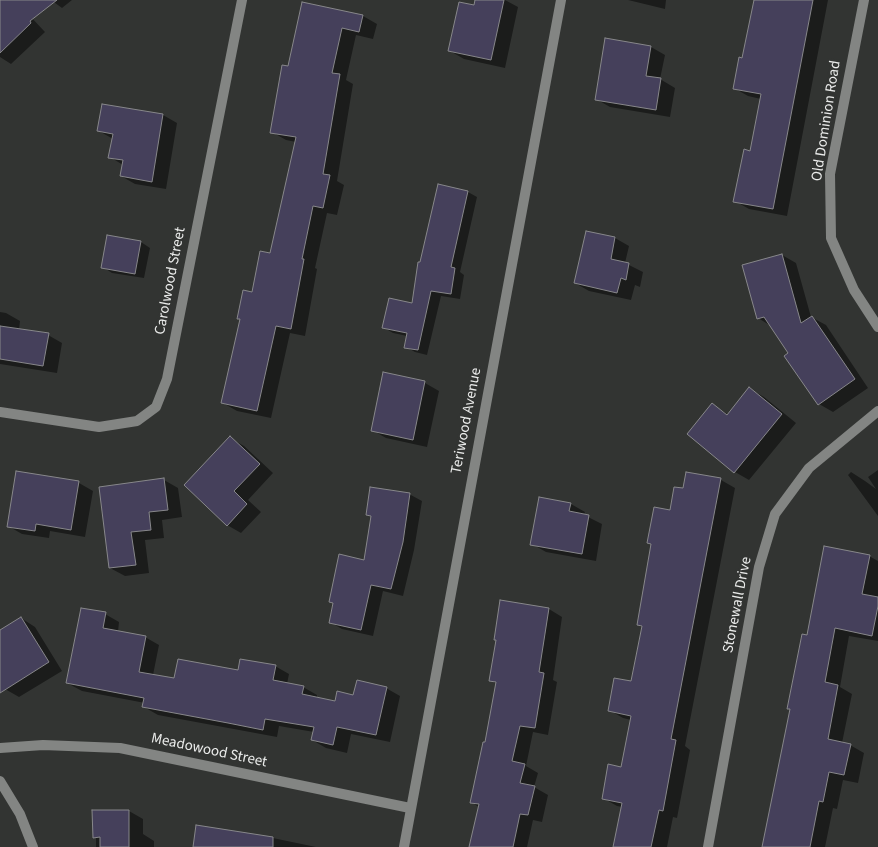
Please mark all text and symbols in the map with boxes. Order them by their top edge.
street label: Old Dominion Road [809,59,845,183]
street label: Carolwood Street [152,226,190,336]
street label: Teriwood Avenue [448,366,486,476]
street label: Stonewall Drive [720,555,756,655]
street label: Meadowood Street [149,730,269,772]

